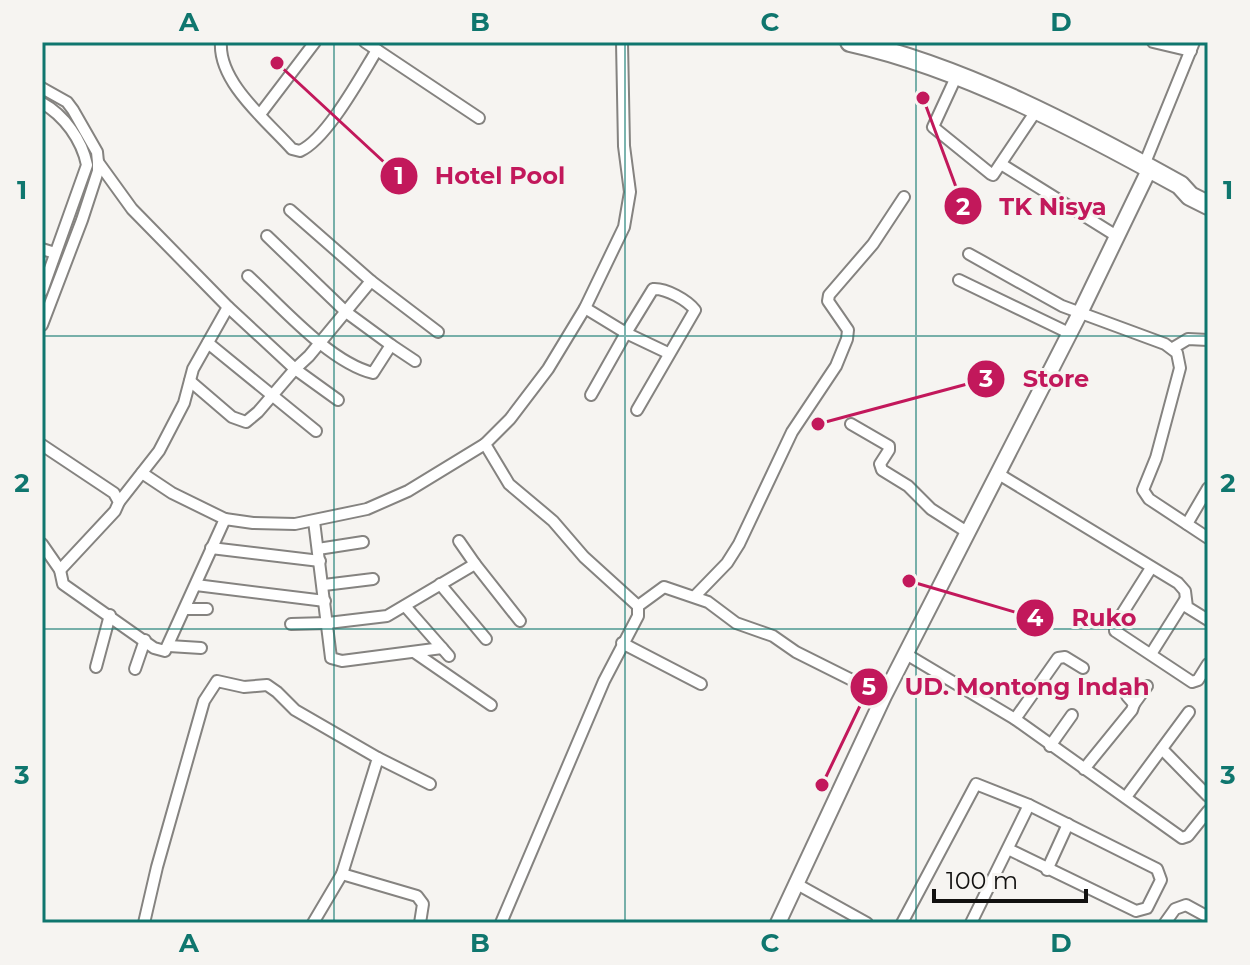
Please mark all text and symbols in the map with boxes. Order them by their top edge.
text: A [178,6,200,38]
text: B [470,6,490,38]
text: C [761,6,780,38]
text: D [1050,6,1072,38]
callout: Hotel Pool [379,152,581,200]
text: 1 [394,161,404,190]
text: Hotel Pool [435,161,565,190]
text: 1 [17,174,27,206]
text: 1 [1223,174,1233,206]
callout: TK Nisya [943,182,1122,230]
text: 2 [956,192,970,221]
text: TK Nisya [999,192,1107,221]
callout: Store [966,355,1105,403]
text: 3 [978,364,993,393]
text: Store [1023,364,1089,393]
text: 2 [14,467,30,499]
text: 2 [1220,467,1236,499]
callout: Ruko [1015,594,1152,642]
text: 4 [1027,603,1044,632]
text: Ruko [1071,603,1137,632]
callout: UD. Montong Indah [849,663,1166,711]
text: 5 [862,672,876,701]
text: UD. Montong Indah [904,672,1150,701]
text: 3 [13,759,30,791]
text: 3 [1219,759,1236,791]
scale bar [934,853,1086,903]
text: 100 m [946,866,1018,895]
text: A [178,927,200,959]
text: B [470,927,490,959]
text: C [761,927,780,959]
text: D [1050,927,1072,959]

